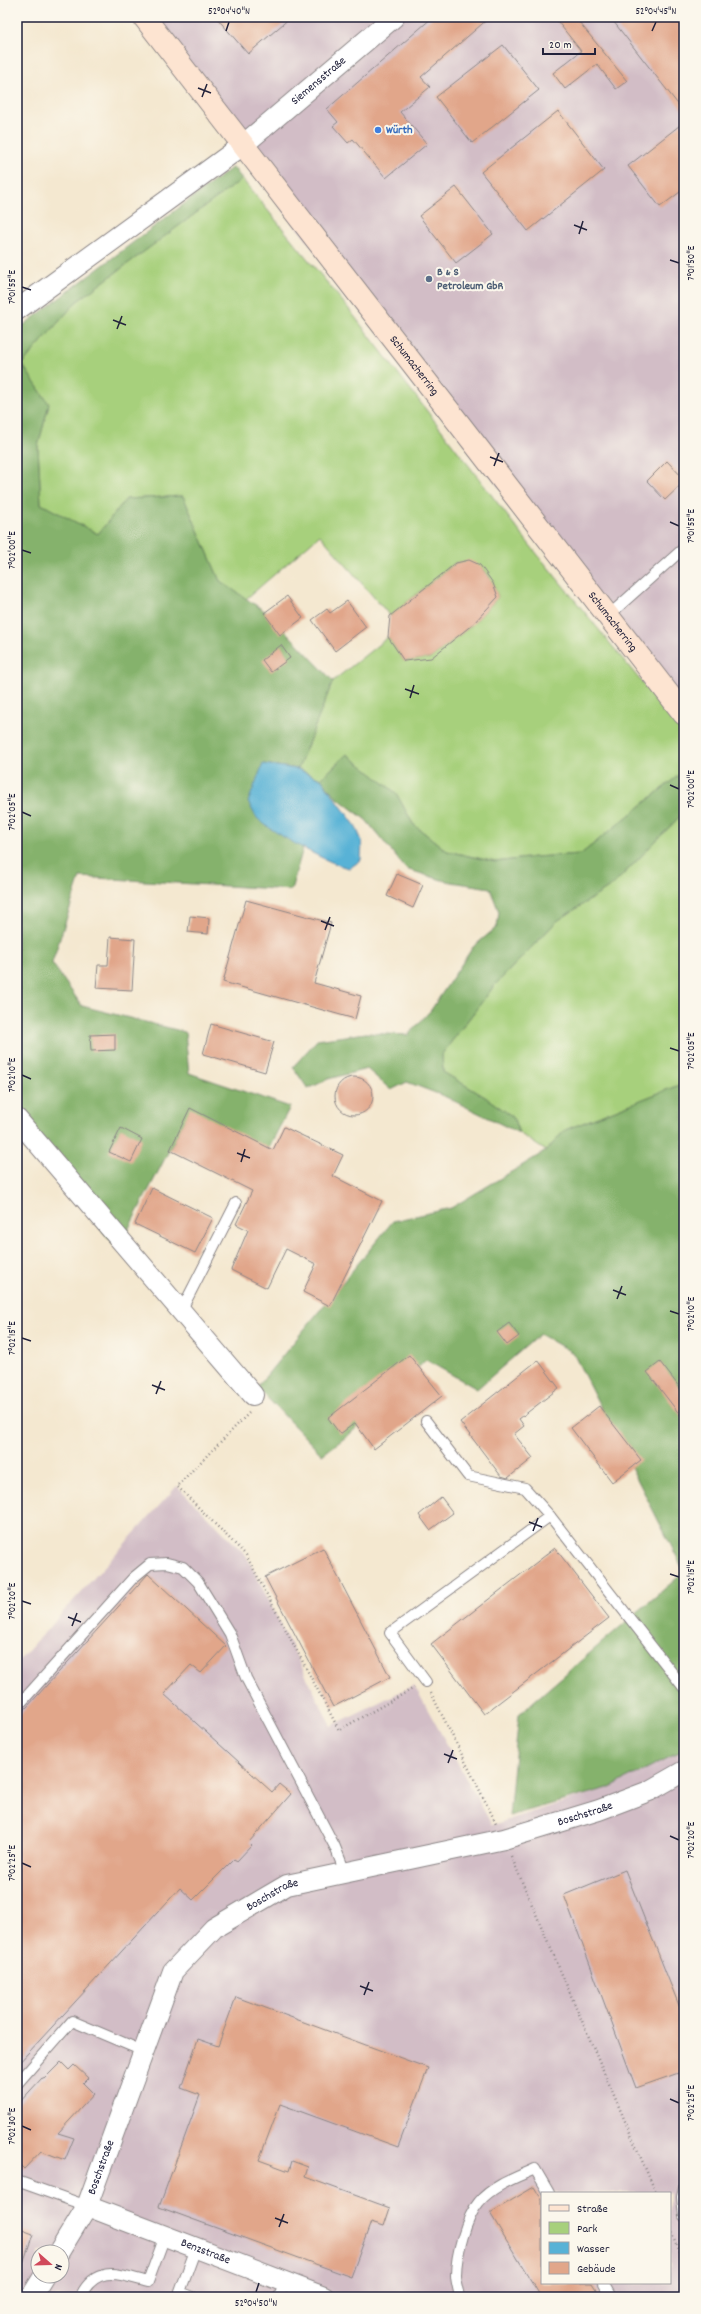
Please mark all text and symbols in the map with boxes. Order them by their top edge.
text: 52°04'40"N [208,5,250,19]
text: 52°04'45"N [635,5,677,19]
scale bar [543,30,595,56]
text: 20 m [549,37,572,54]
street label: Siemensstraße [287,53,350,109]
place label: Würth [386,122,413,139]
marker: Würth [373,125,383,135]
text: 7°01'50"E [685,245,699,280]
place label: B & S Petroleum GbR [437,264,504,295]
text: 7°01'55"E [6,270,20,304]
marker: B & S Petroleum GbR [424,274,434,284]
street label: Schumacherring [385,332,443,399]
text: 7°01'55"E [685,509,699,543]
text: 7°02'00"E [6,531,20,569]
street label: Schumacherring [584,588,641,655]
text: 7°02'00"E [685,770,699,808]
text: 7°02'05"E [6,793,20,831]
text: 7°02'05"E [685,1032,699,1070]
text: 7°02'10"E [6,1057,20,1092]
text: 7°02'10"E [685,1296,699,1331]
text: 7°02'15"E [6,1321,20,1355]
text: 7°02'15"E [685,1560,699,1594]
text: 7°02'20"E [6,1582,20,1619]
street label: Boschstraße [555,1797,615,1831]
text: 7°02'20"E [685,1821,699,1858]
text: 7°02'25"E [6,1845,20,1881]
street label: Boschstraße [243,1874,300,1916]
text: 7°02'25"E [685,2085,699,2121]
text: 7°02'30"E [6,2107,20,2144]
street label: Boschstraße [83,2138,119,2197]
legend [541,2192,671,2284]
text: Straße [577,2201,608,2218]
text: Park [577,2221,598,2238]
street label: Benzstraße [178,2234,233,2269]
text: Wasser [577,2241,610,2258]
north arrow [30,2244,70,2284]
text: N [49,2261,66,2273]
text: Gebäude [577,2261,616,2278]
text: 52°04'50"N [235,2297,277,2311]

